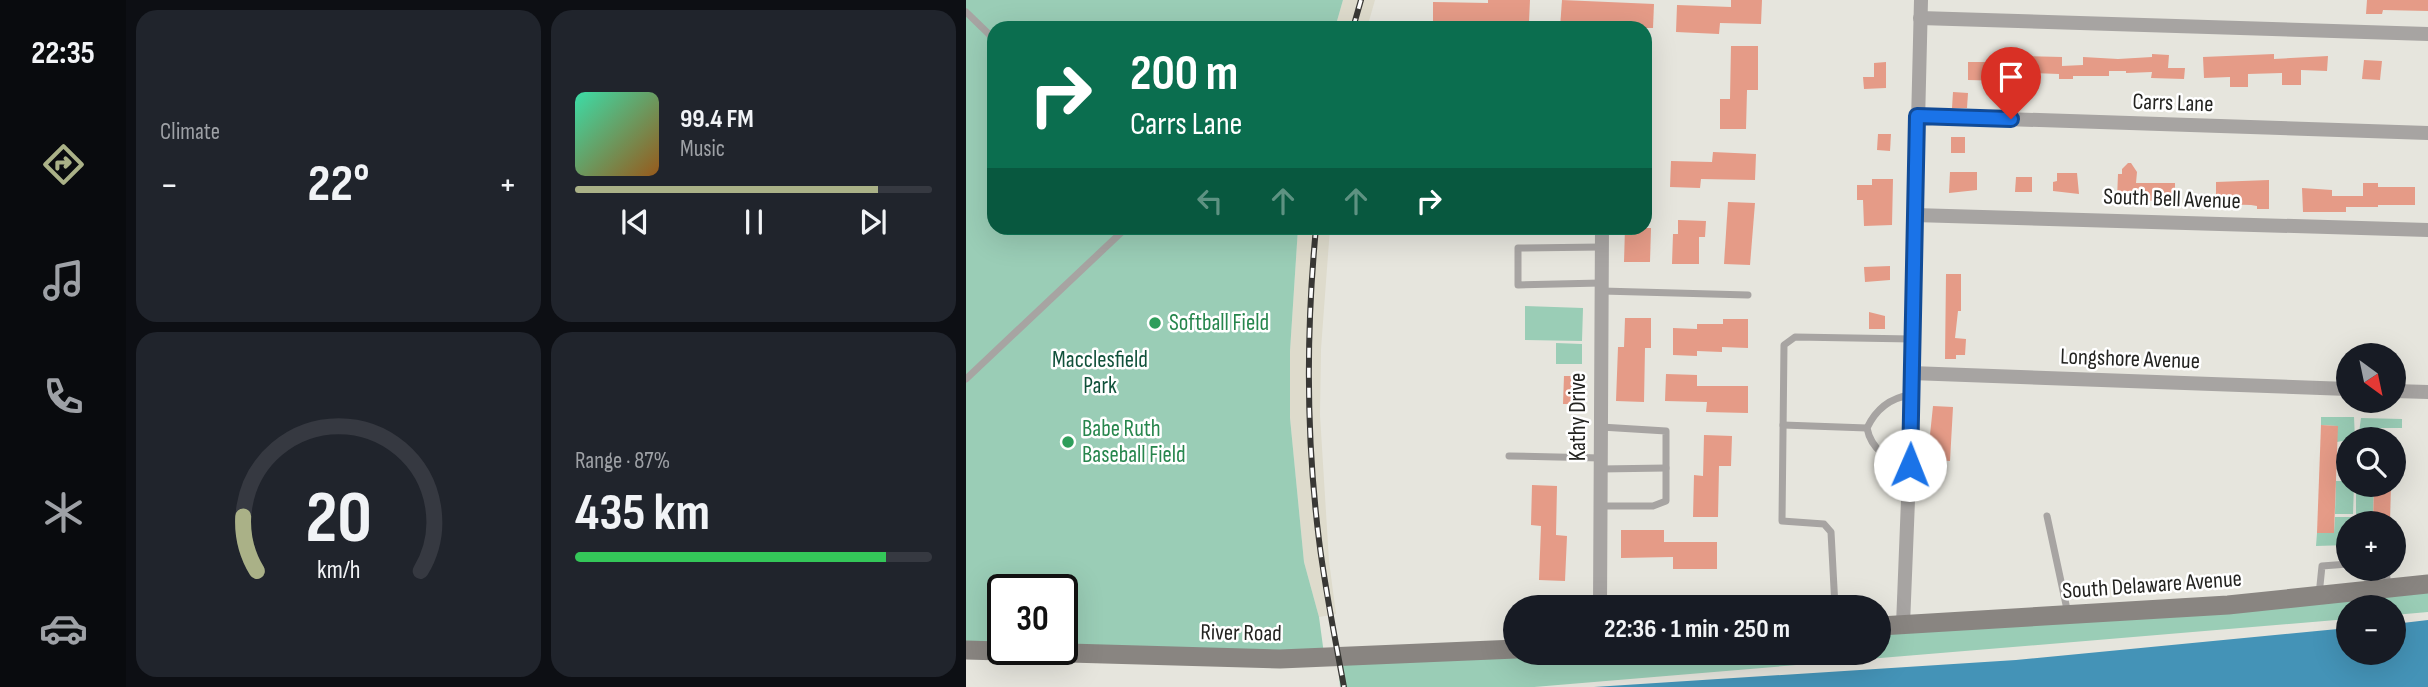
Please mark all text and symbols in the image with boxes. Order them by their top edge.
text: 22:35 [31,34,95,73]
text: 200 m [1130,45,1238,104]
pin [1981,47,2041,119]
icon: right [1015,49,1106,140]
icon: arrive [1992,58,2030,96]
street label: Carrs Lane [2132,88,2214,118]
text: 99.4 FM [680,104,754,135]
text: Carrs Lane [1130,105,1242,144]
text: Climate [160,118,220,146]
text: Music [680,135,725,163]
icon: directions [39,140,88,189]
text: 22° [307,153,370,216]
text: − [160,163,179,208]
text: + [498,163,517,208]
icon: left [1191,182,1229,220]
icon: ahead [1264,182,1302,220]
icon: ahead [1337,182,1375,220]
icon: right [1410,182,1448,220]
street label: South Bell Avenue [2103,183,2241,215]
icon: previous [616,203,654,241]
icon: pause [735,203,773,241]
icon: next [854,203,892,241]
icon: music [39,256,88,305]
place label: Softball Field [1169,309,1269,337]
marker: Softball Field [1147,315,1163,331]
street label: Longshore Avenue [2060,343,2200,375]
north arrow [2336,343,2406,413]
map controls [2336,343,2406,665]
park label: Macclesfield Park [1052,346,1148,400]
icon: phone [39,372,88,421]
street label: Kathy Drive [1564,373,1592,461]
place label: Babe Ruth Baseball Field [1082,415,1186,469]
button: search [2336,427,2406,497]
position arrow [1873,428,1947,502]
marker: Babe Ruth Baseball Field [1060,434,1076,450]
text: Range · 87% [575,447,670,475]
text: 20 [305,475,372,563]
text: 435 km [575,482,710,545]
icon: climate [39,488,88,537]
button: + [2336,511,2406,581]
text: km/h [317,554,360,585]
street label: South Delaware Avenue [2061,565,2243,605]
speed limit sign: 30 [987,574,1078,665]
button: − [2336,595,2406,665]
icon: car [39,604,88,653]
text: 22:36 · 1 min · 250 m [1604,614,1790,645]
street label: River Road [1200,618,1282,648]

